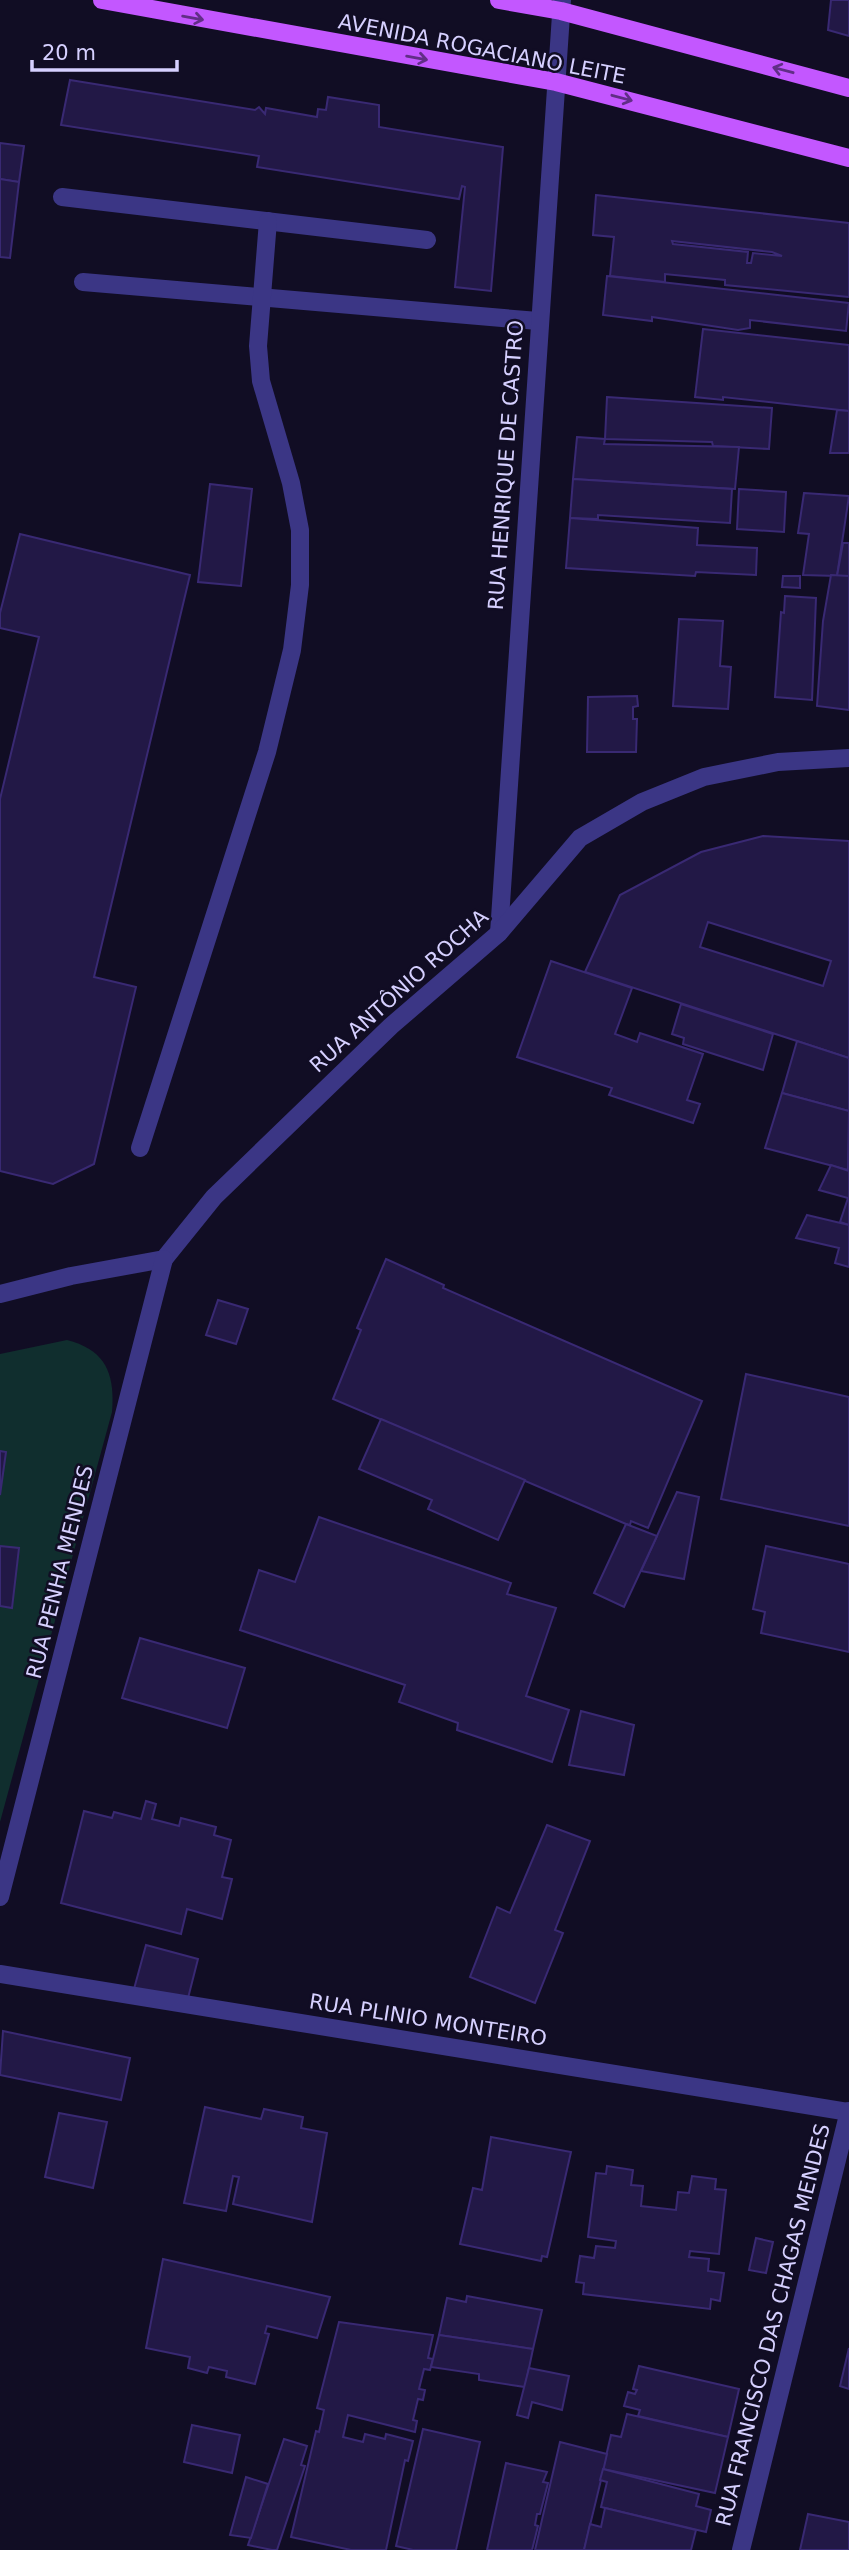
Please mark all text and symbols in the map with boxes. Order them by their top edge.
street label: AVENIDA ROGACIANO LEITE [336,9,628,89]
one-way arrow [181,12,204,26]
scale bar [32,28,177,72]
text: 20 m [42,41,96,65]
one-way arrow [405,51,428,65]
one-way arrow [772,63,794,76]
one-way arrow [611,93,633,106]
street label: RUA HENRIQUE DE CASTRO [484,319,528,611]
street label: RUA ANTÔNIO ROCHA [304,903,494,1077]
street label: RUA PENHA MENDES [22,1463,98,1681]
street label: RUA PLINIO MONTEIRO [307,1989,549,2051]
street label: RUA FRANCISCO DAS CHAGAS MENDES [711,2121,835,2529]

